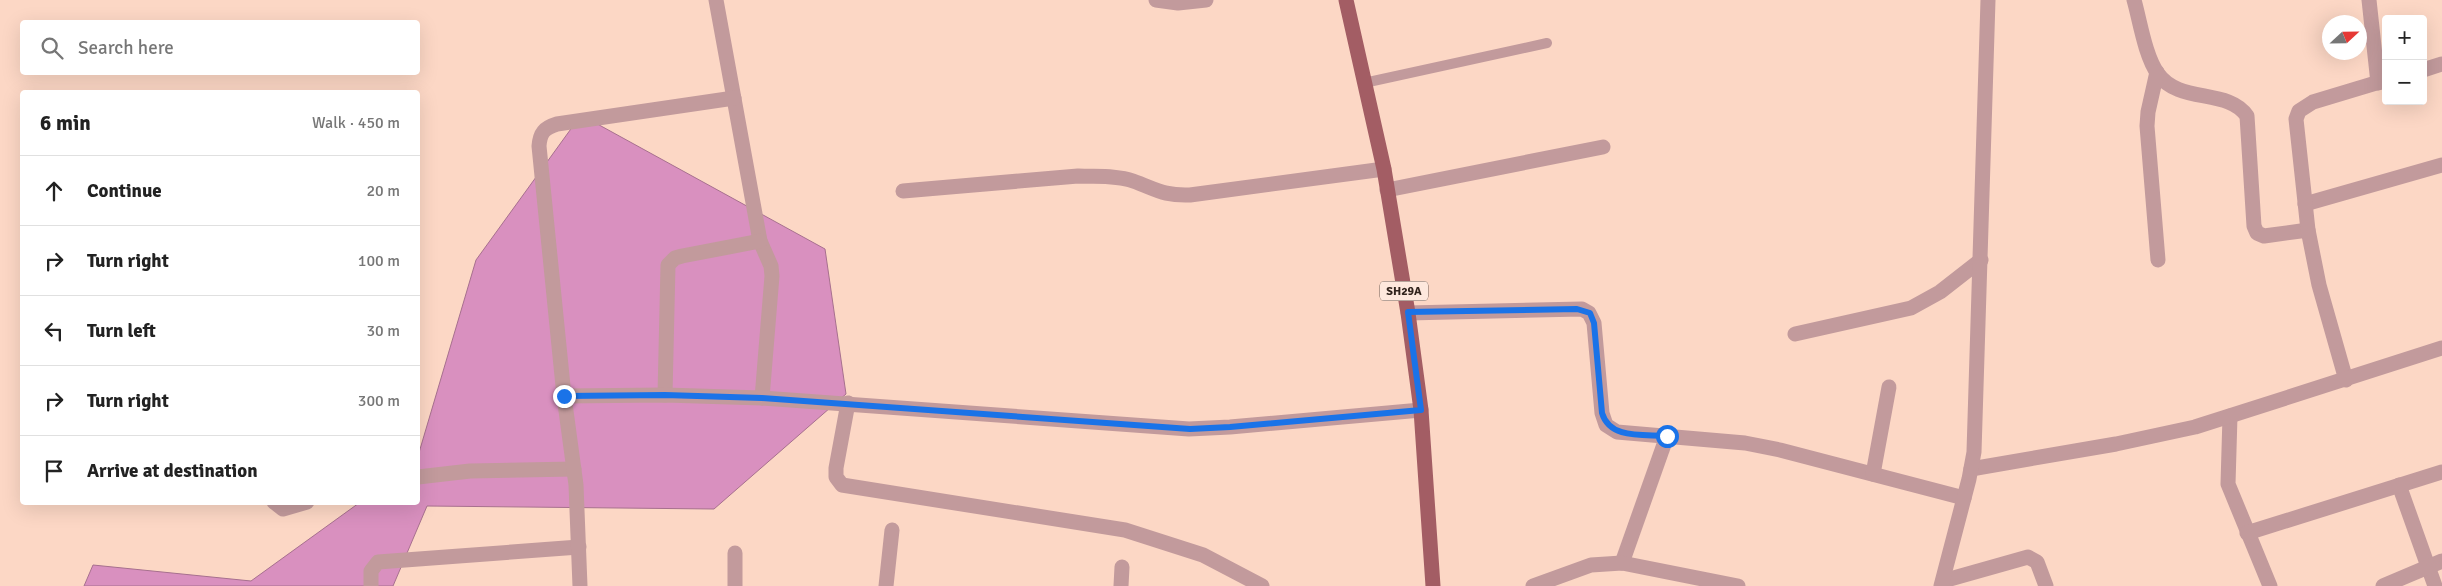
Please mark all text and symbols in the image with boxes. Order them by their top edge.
north arrow [2322,15,2367,60]
map controls [2382,15,2427,105]
button: + [2382,15,2427,60]
search box [20,20,420,75]
icon: search [38,34,66,62]
text: Search here [78,36,174,60]
button: − [2382,60,2427,105]
text: 6 min [40,110,91,136]
text: Walk · 450 m [312,113,400,133]
icon: ahead [40,177,68,205]
text: Continue [87,179,162,203]
text: 20 m [366,181,400,201]
icon: right [40,247,68,275]
text: Turn right [87,249,169,273]
text: 100 m [358,251,400,271]
road number: SH29A [1380,282,1428,300]
icon: left [40,317,68,345]
text: Turn left [87,319,156,343]
text: 30 m [366,321,400,341]
route end [553,385,576,408]
icon: right [40,387,68,415]
text: Turn right [87,389,169,413]
text: 300 m [358,391,400,411]
route start [1656,425,1679,448]
icon: arrive [40,457,68,485]
text: Arrive at destination [87,459,258,483]

